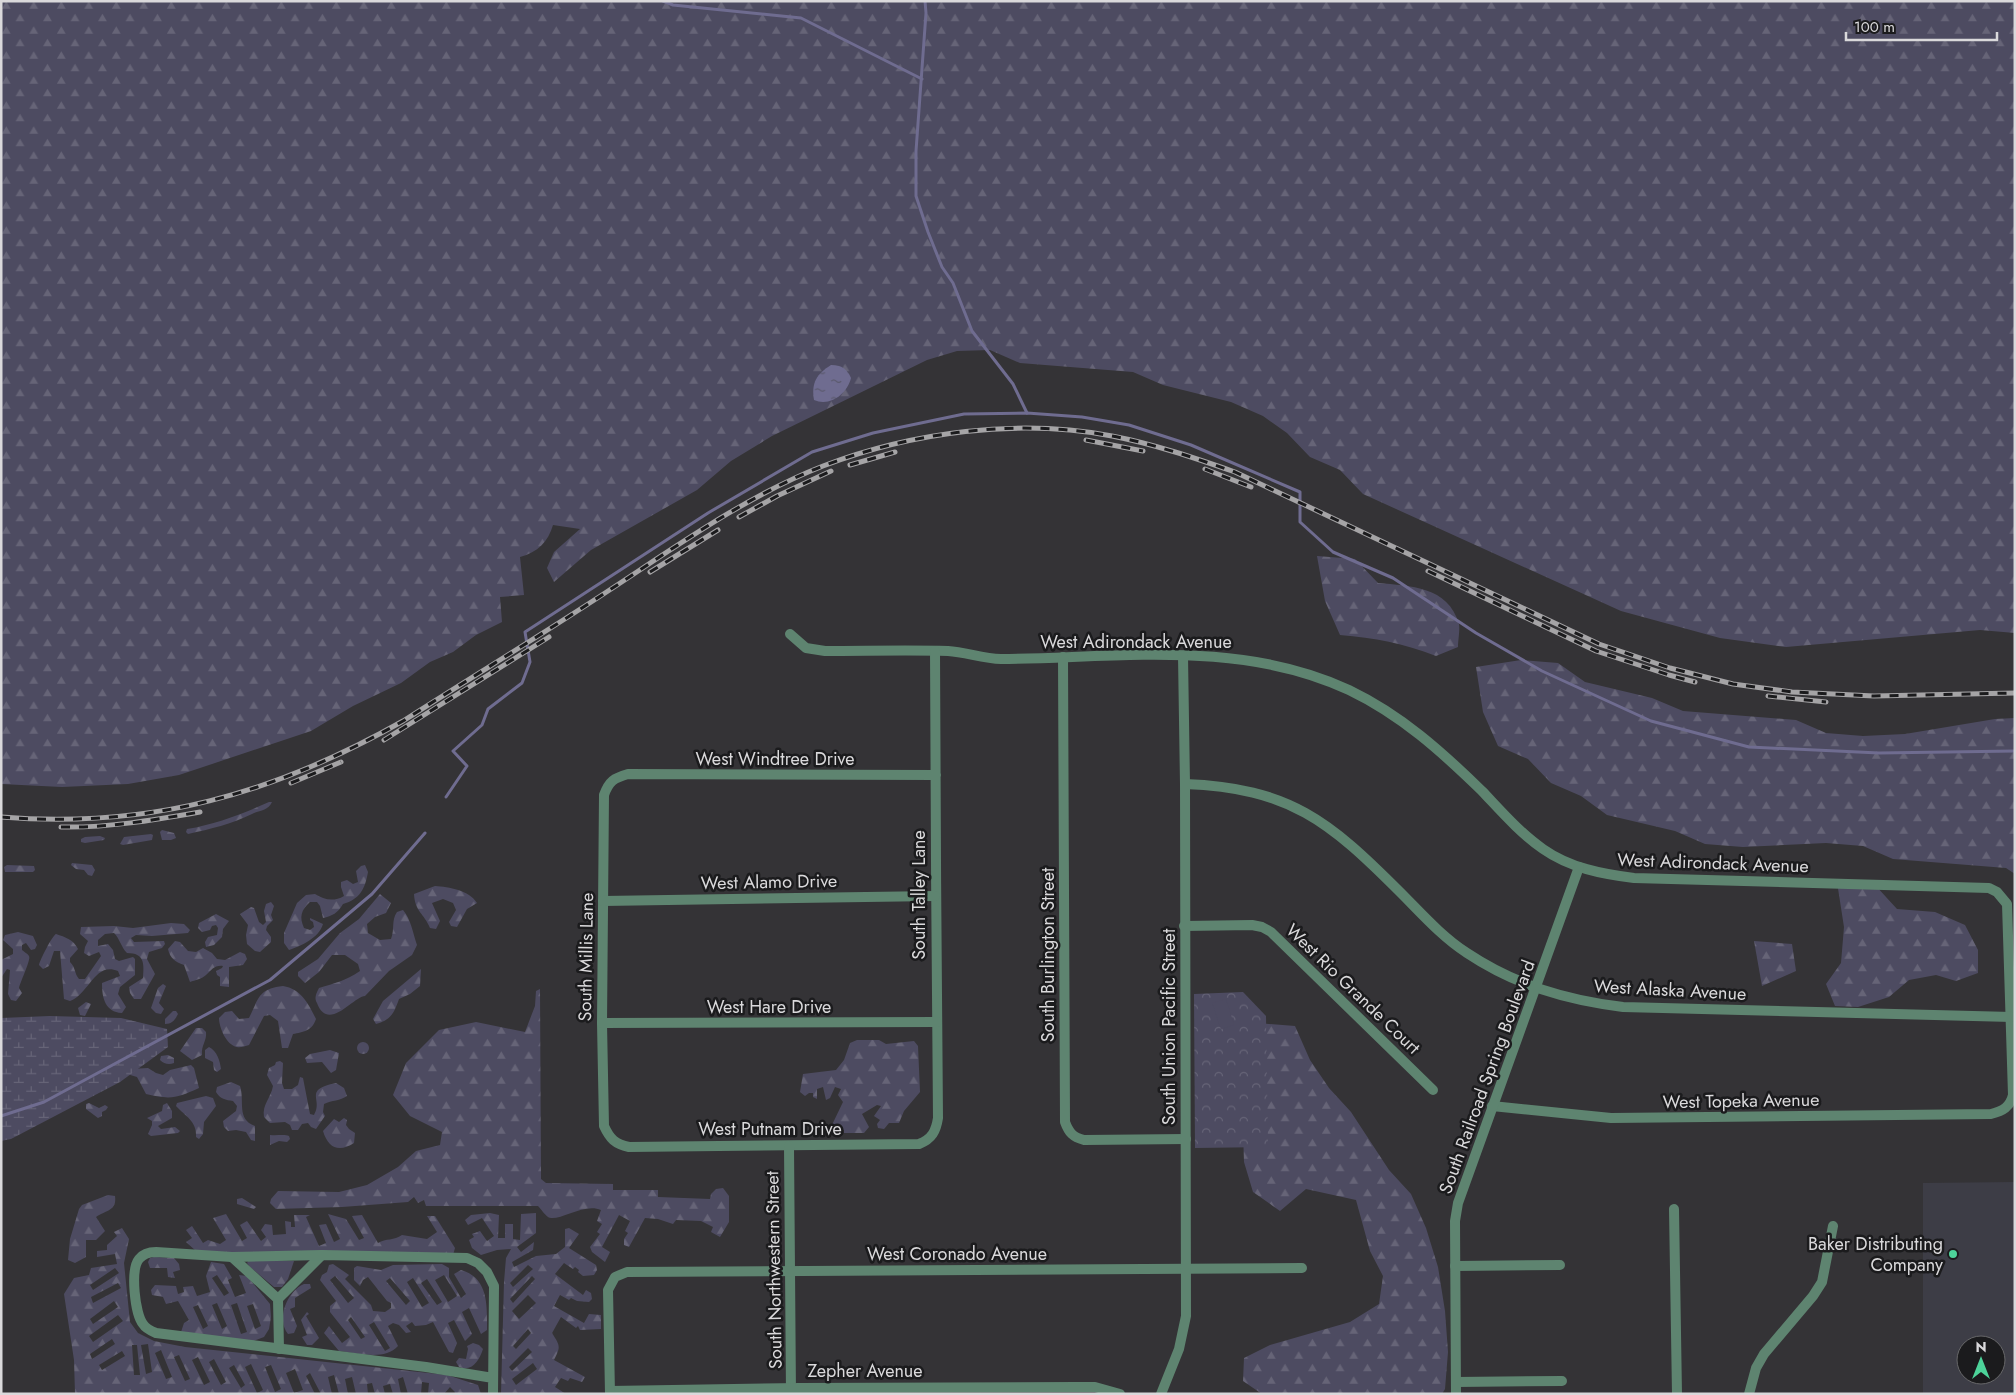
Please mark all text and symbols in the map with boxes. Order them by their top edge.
scale bar [1846,10,1997,42]
text: 100 m [1854,16,1895,38]
street label: West Adirondack Avenue [1040,629,1232,655]
street label: West Windtree Drive [695,746,855,772]
street label: South Talley Lane [906,830,932,960]
street label: West Adirondack Avenue [1617,847,1809,879]
street label: South Burlington Street [1035,867,1061,1042]
street label: West Alamo Drive [700,868,838,896]
street label: South Millis Lane [572,892,600,1022]
street label: West Rio Grande Court [1280,918,1426,1061]
street label: South Union Pacific Street [1156,928,1182,1125]
street label: South Railroad Spring Boulevard [1432,956,1542,1198]
street label: West Alaska Avenue [1593,973,1747,1007]
street label: West Hare Drive [707,994,831,1020]
street label: West Topeka Avenue [1662,1087,1820,1115]
street label: West Putnam Drive [698,1116,842,1142]
street label: South Northwestern Street [759,1170,789,1369]
place label: Baker Distributing Company [1808,1231,1943,1278]
street label: West Coronado Avenue [867,1241,1047,1267]
marker: Baker Distributing Company [1947,1248,1959,1260]
north arrow [1956,1335,2006,1385]
text: N [1975,1337,1987,1357]
street label: Zepher Avenue [807,1358,923,1384]

